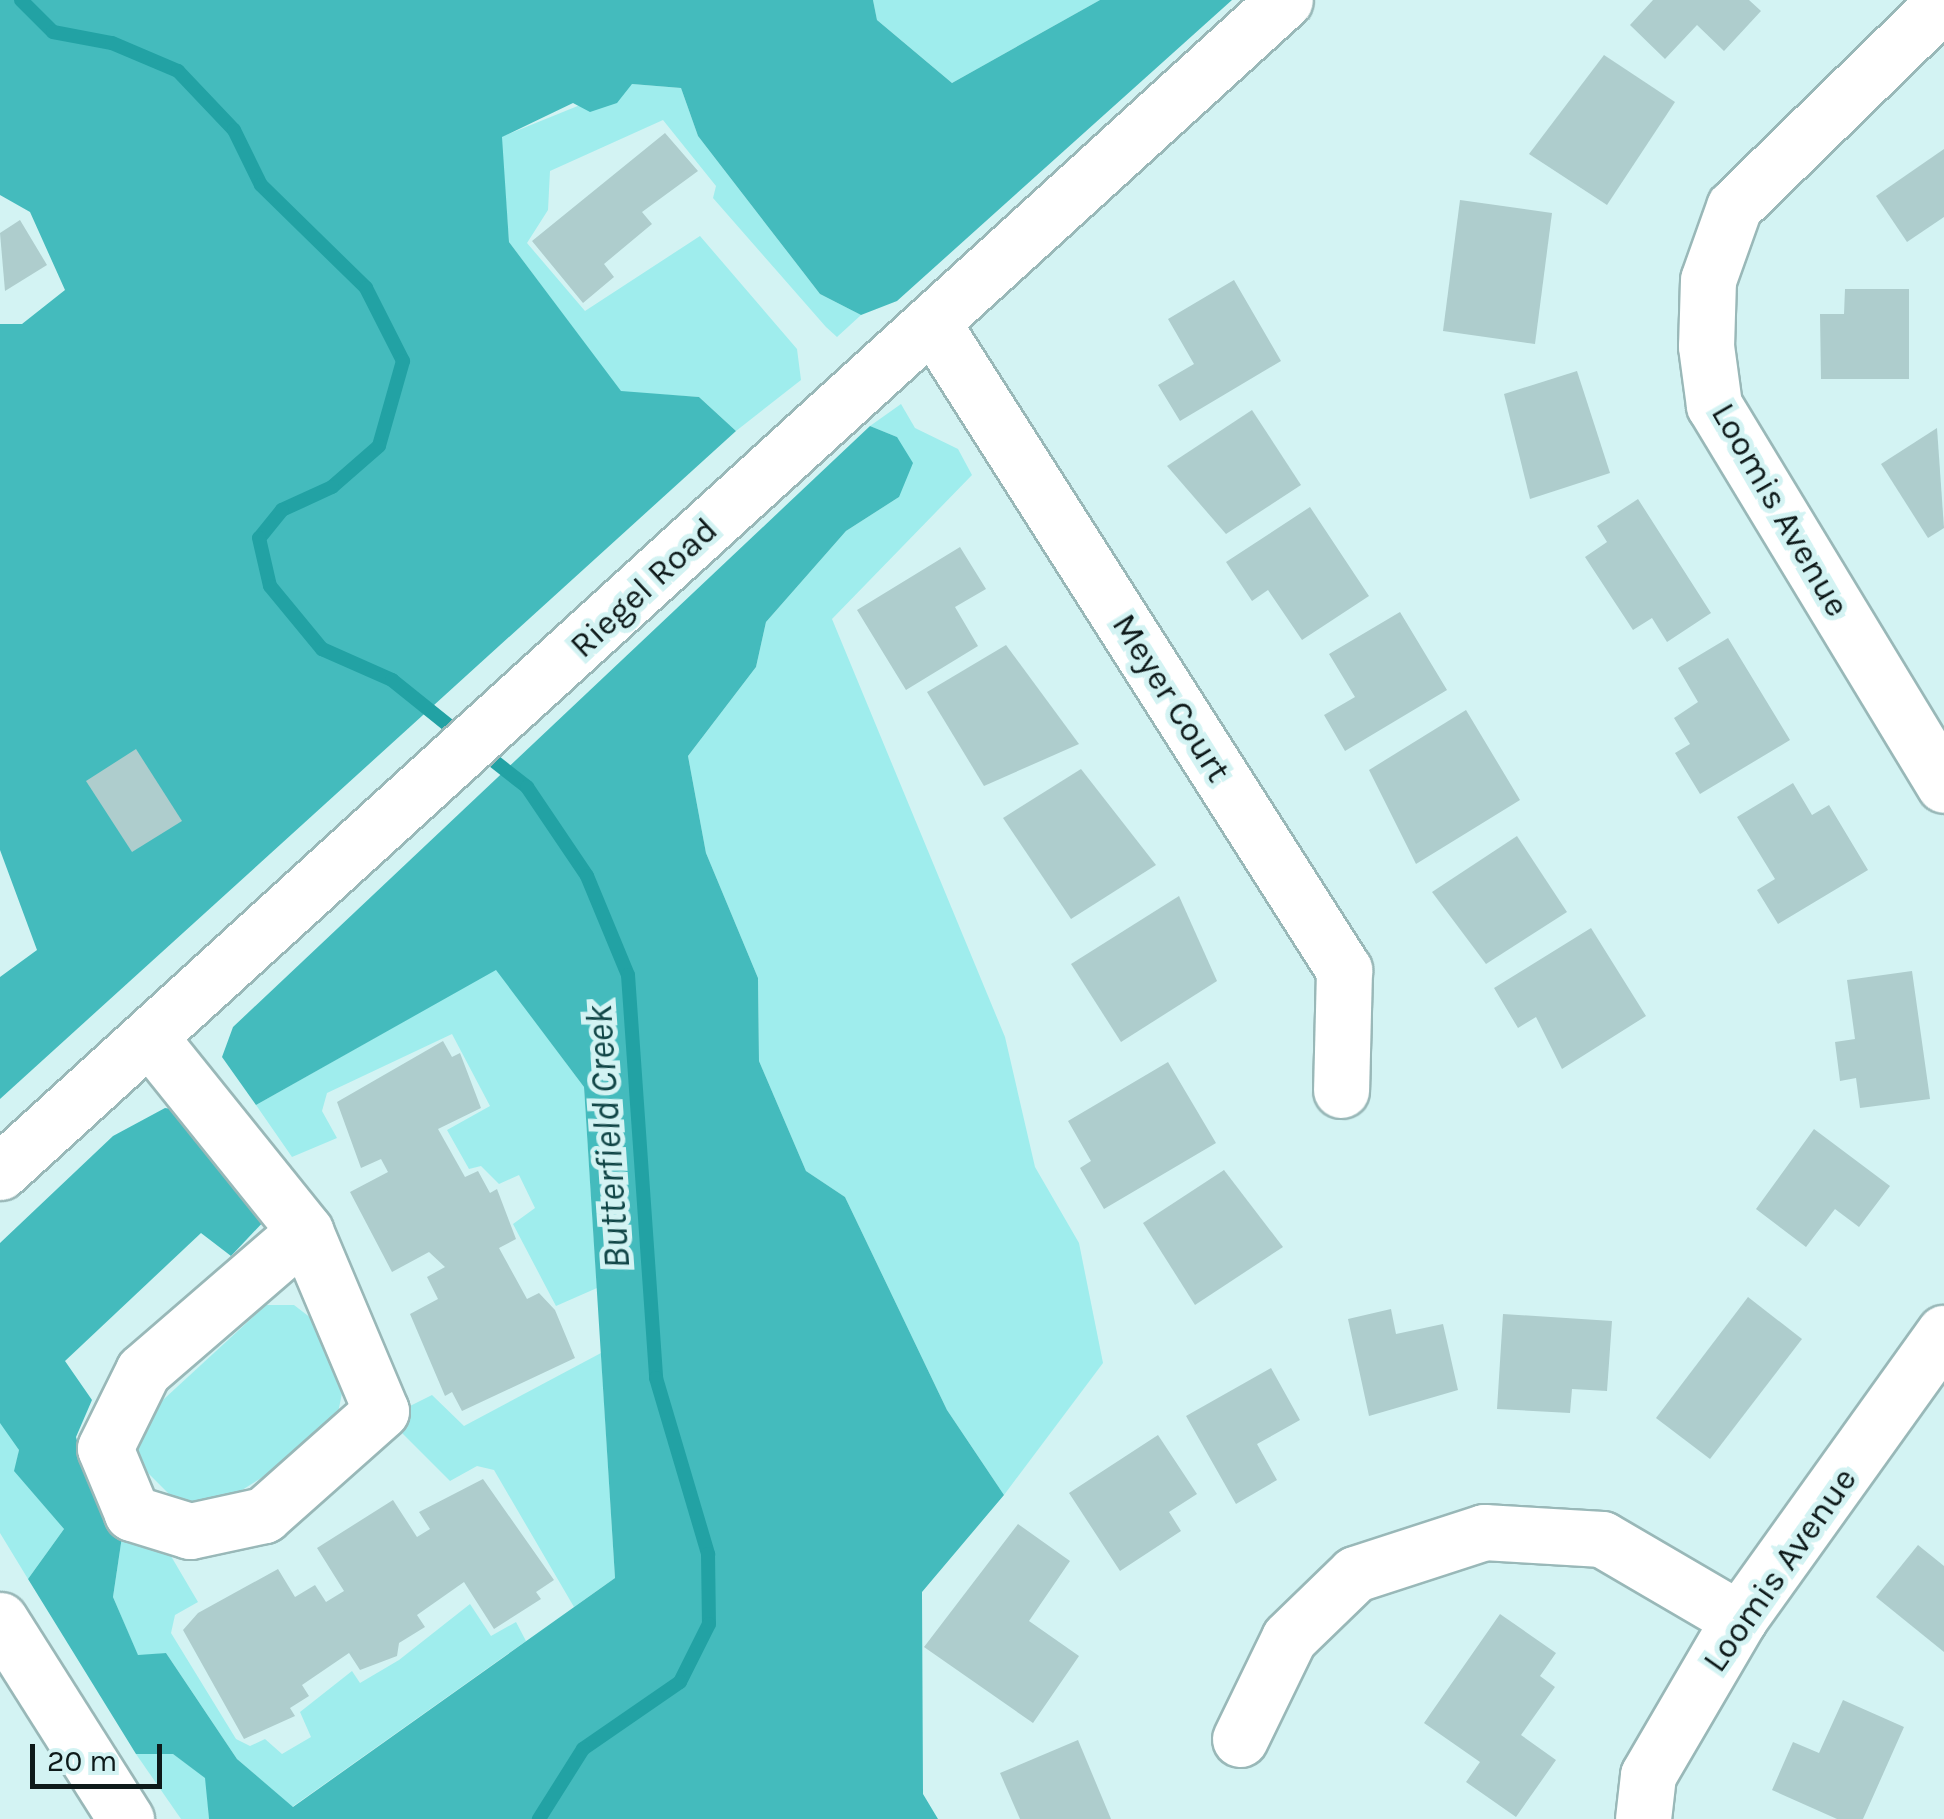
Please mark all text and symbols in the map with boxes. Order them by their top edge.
street label: Loomis Avenue [1702,396,1858,624]
street label: Riegel Road [562,509,726,667]
street label: Meyer Court [1103,606,1239,790]
water label: Butterfield Creek [576,1004,640,1270]
street label: Loomis Avenue [1694,1460,1866,1680]
scale bar [35,1724,168,1786]
text: 20 m [47,1743,117,1779]

